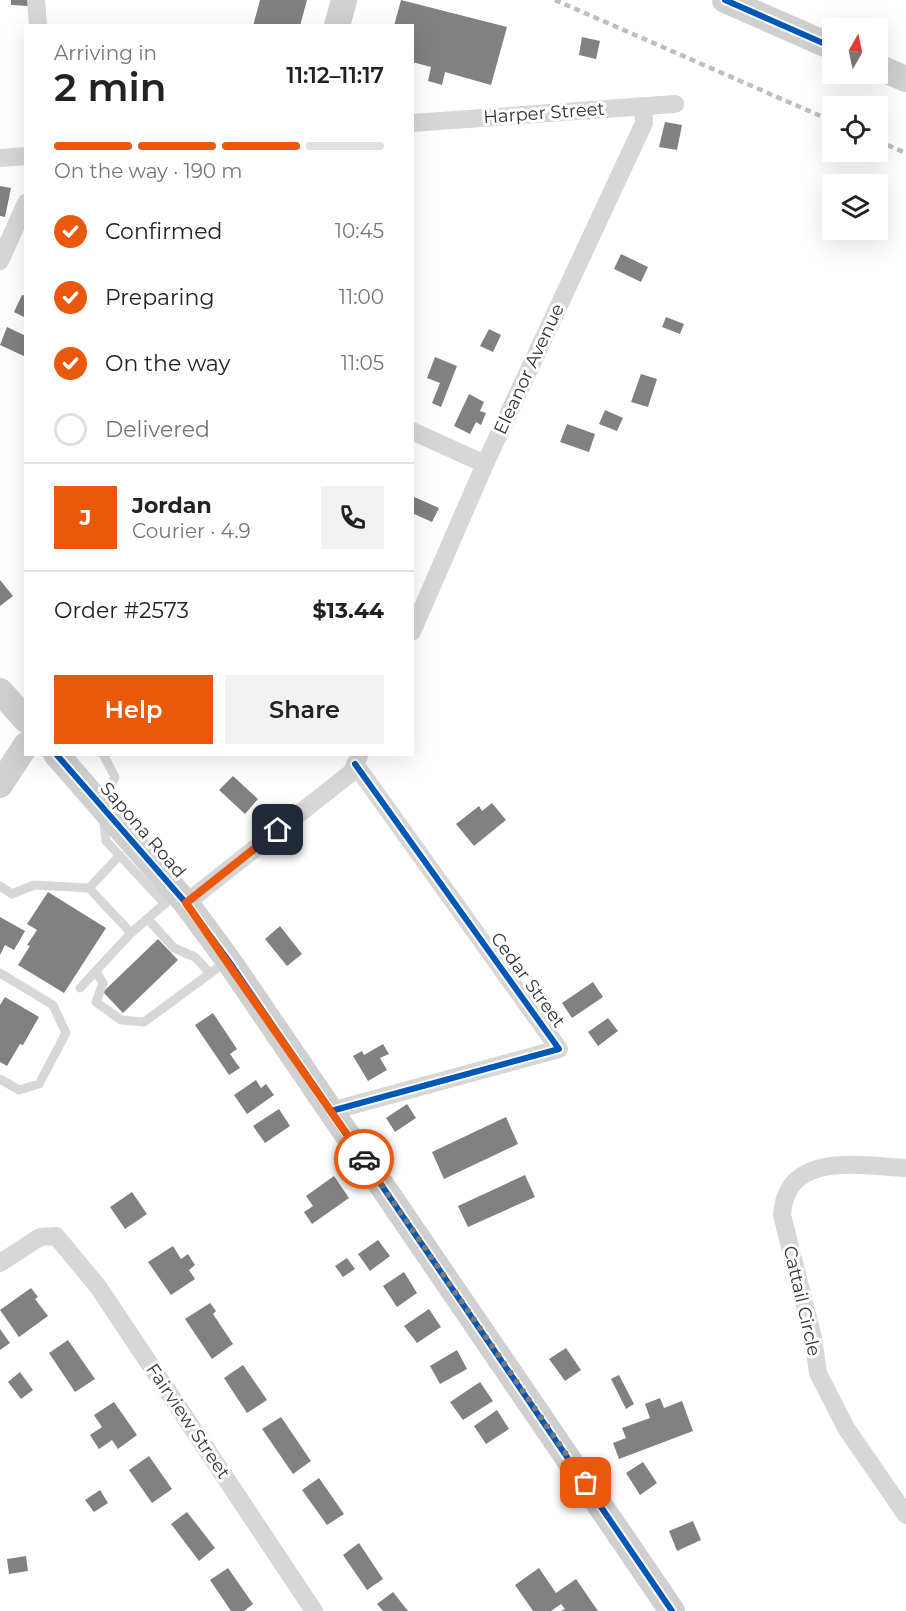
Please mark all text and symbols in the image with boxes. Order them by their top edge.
north arrow [822,18,888,84]
map controls [822,18,888,240]
text: Arriving in [54,41,157,65]
text: 11:12–11:17 [286,62,384,89]
text: 2 min [54,63,167,111]
button: locate [822,96,888,162]
street label: Harper Street [482,98,606,128]
text: On the way · 190 m [54,159,243,183]
button: layers [822,174,888,240]
icon: check [54,215,87,248]
text: Confirmed [105,218,222,245]
text: 10:45 [335,219,384,243]
icon: check [54,281,87,314]
text: Preparing [105,284,214,311]
text: 11:00 [339,285,384,309]
street label: Eleanor Avenue [489,300,569,438]
icon: check [54,347,87,380]
text: On the way [105,350,230,377]
text: 11:05 [341,351,384,375]
text: Delivered [105,416,210,443]
button: phone [321,486,384,549]
text: Jordan [132,492,212,519]
text: J [80,504,91,531]
text: Courier · 4.9 [132,519,251,543]
text: Order #2573 [54,597,189,624]
text: $13.44 [312,597,384,624]
button: Help [54,675,213,744]
button: Share [225,675,384,744]
street label: Sapona Road [95,778,191,882]
pin [252,804,303,855]
icon: home [261,813,294,846]
street label: Cedar Street [486,928,570,1032]
courier [334,1129,394,1189]
icon: car [348,1143,381,1176]
street label: Cattail Circle [779,1244,825,1358]
street label: Fairview Street [141,1359,235,1483]
pin [560,1457,611,1508]
icon: bag [569,1466,602,1499]

